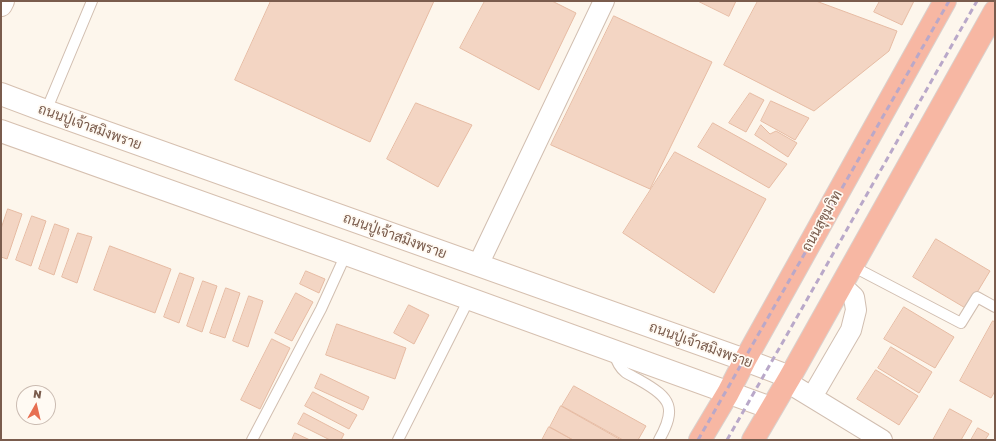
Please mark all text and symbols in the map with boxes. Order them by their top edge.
street label: ถนนปู่เจ้าสมิงพราย [36,101,144,153]
street label: ถนนสุขุมวิท [798,187,846,255]
street label: ถนนปู่เจ้าสมิงพราย [341,210,449,262]
street label: ถนนปู่เจ้าสมิงพราย [647,319,755,371]
north arrow [16,385,56,425]
text: N [33,387,43,401]

